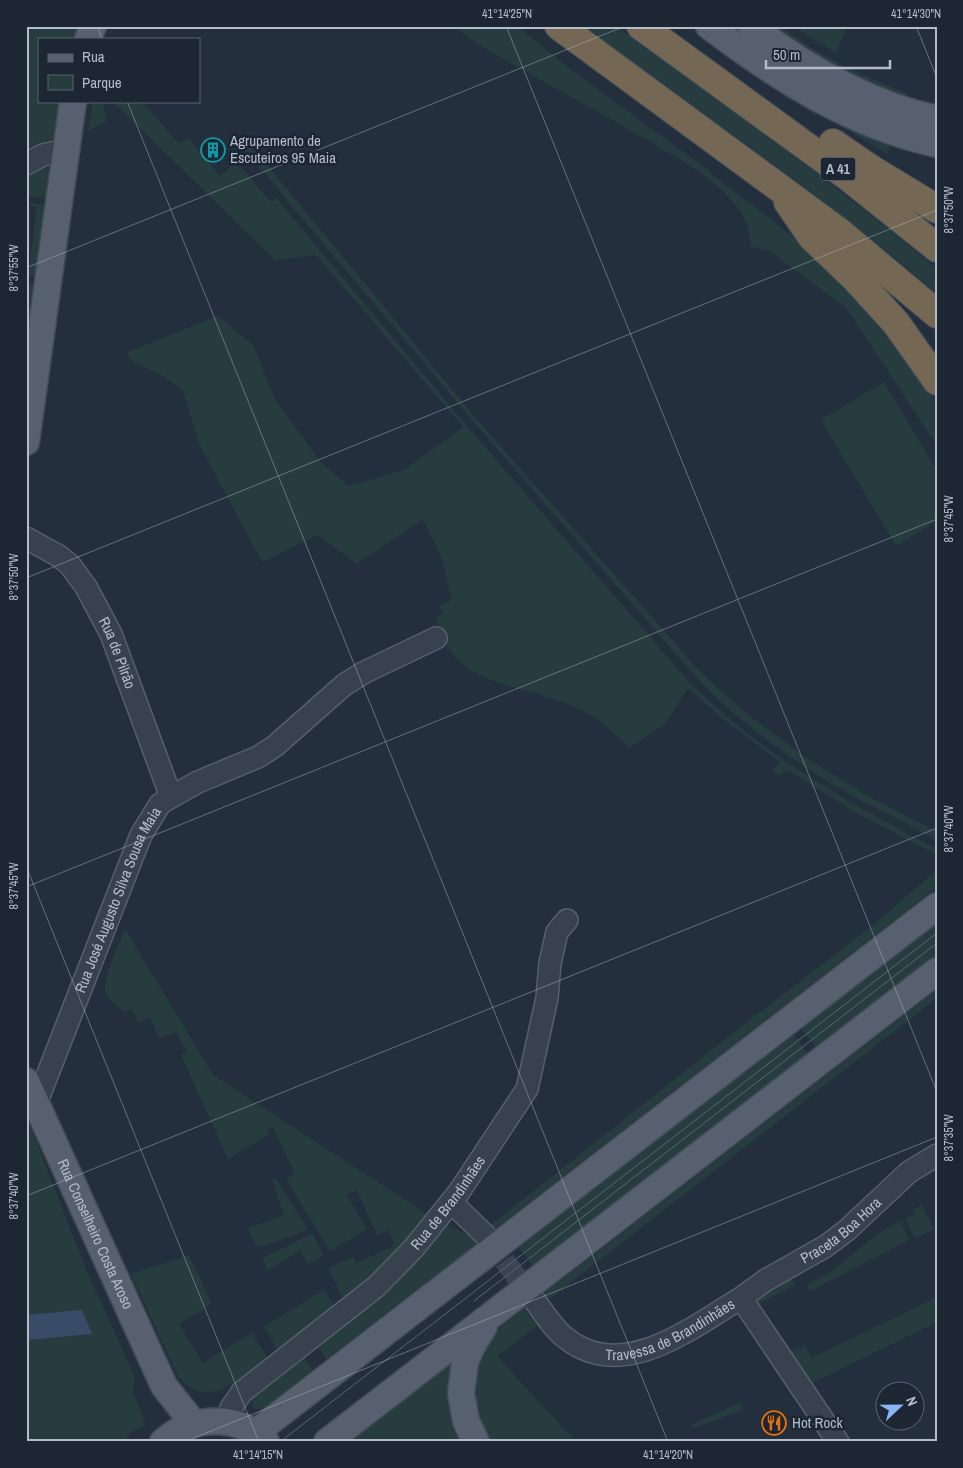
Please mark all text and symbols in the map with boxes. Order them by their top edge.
text: 41°14'25"N [482,6,532,22]
text: 41°14'30"N [891,6,941,22]
legend [38,38,200,102]
scale bar [766,38,889,70]
text: 50 m [773,44,800,65]
text: Rua [82,46,105,67]
text: Parque [82,72,122,93]
place label: Agrupamento de Escuteiros 95 Maia [229,130,336,168]
building icon: Agrupamento de Escuteiros 95 Maia [200,137,226,163]
road number: A 41 [820,157,856,180]
text: 8°37'50"W [941,186,957,233]
text: 8°37'55"W [6,244,22,291]
text: 8°37'45"W [941,495,957,542]
text: 8°37'50"W [6,553,22,600]
street label: Rua de Pilrão [94,613,141,691]
street label: Rua José Augusto Silva Sousa Maia [69,803,166,996]
text: 8°37'40"W [941,805,957,852]
text: 8°37'45"W [6,862,22,909]
text: 8°37'35"W [941,1114,957,1161]
street label: Rua de Brandinhães [405,1152,490,1254]
street label: Rua Conselheiro Costa Aroso [53,1155,139,1313]
text: 8°37'40"W [6,1172,22,1219]
street label: Praceta Boa Hora [796,1192,886,1268]
street label: Travessa de Brandinhães [605,1293,739,1365]
north arrow [876,1380,926,1430]
text: N [902,1394,922,1408]
restaurant icon: Hot Rock [761,1410,787,1436]
place label: Hot Rock [792,1412,843,1433]
text: 41°14'15"N [233,1447,283,1463]
text: 41°14'20"N [643,1447,693,1463]

